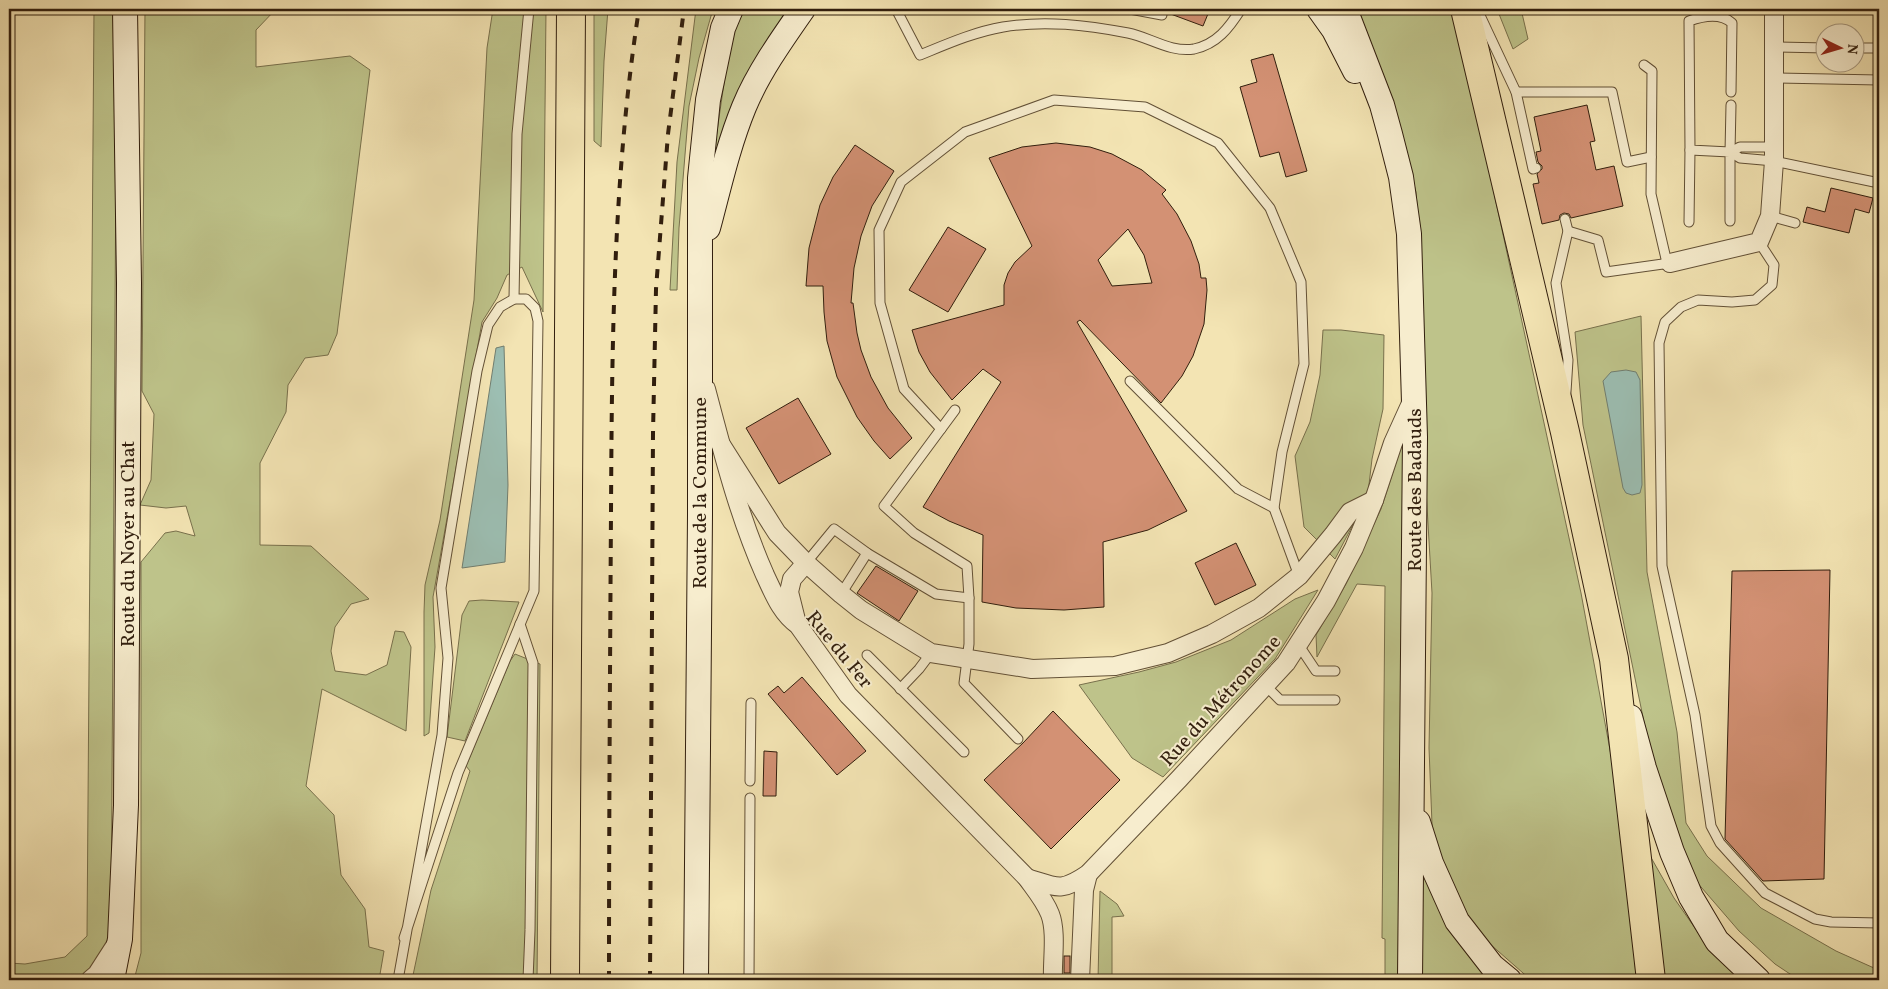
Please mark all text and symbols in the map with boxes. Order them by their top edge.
north arrow [1816,22,1866,72]
text: N [1842,43,1861,55]
street label: Route de la Commune [687,397,715,589]
street label: Route des Badauds [1402,408,1430,572]
street label: Route du Noyer au Chat [115,441,143,647]
street label: Rue du Fer [798,605,879,695]
street label: Rue du Métronome [1155,629,1288,773]

